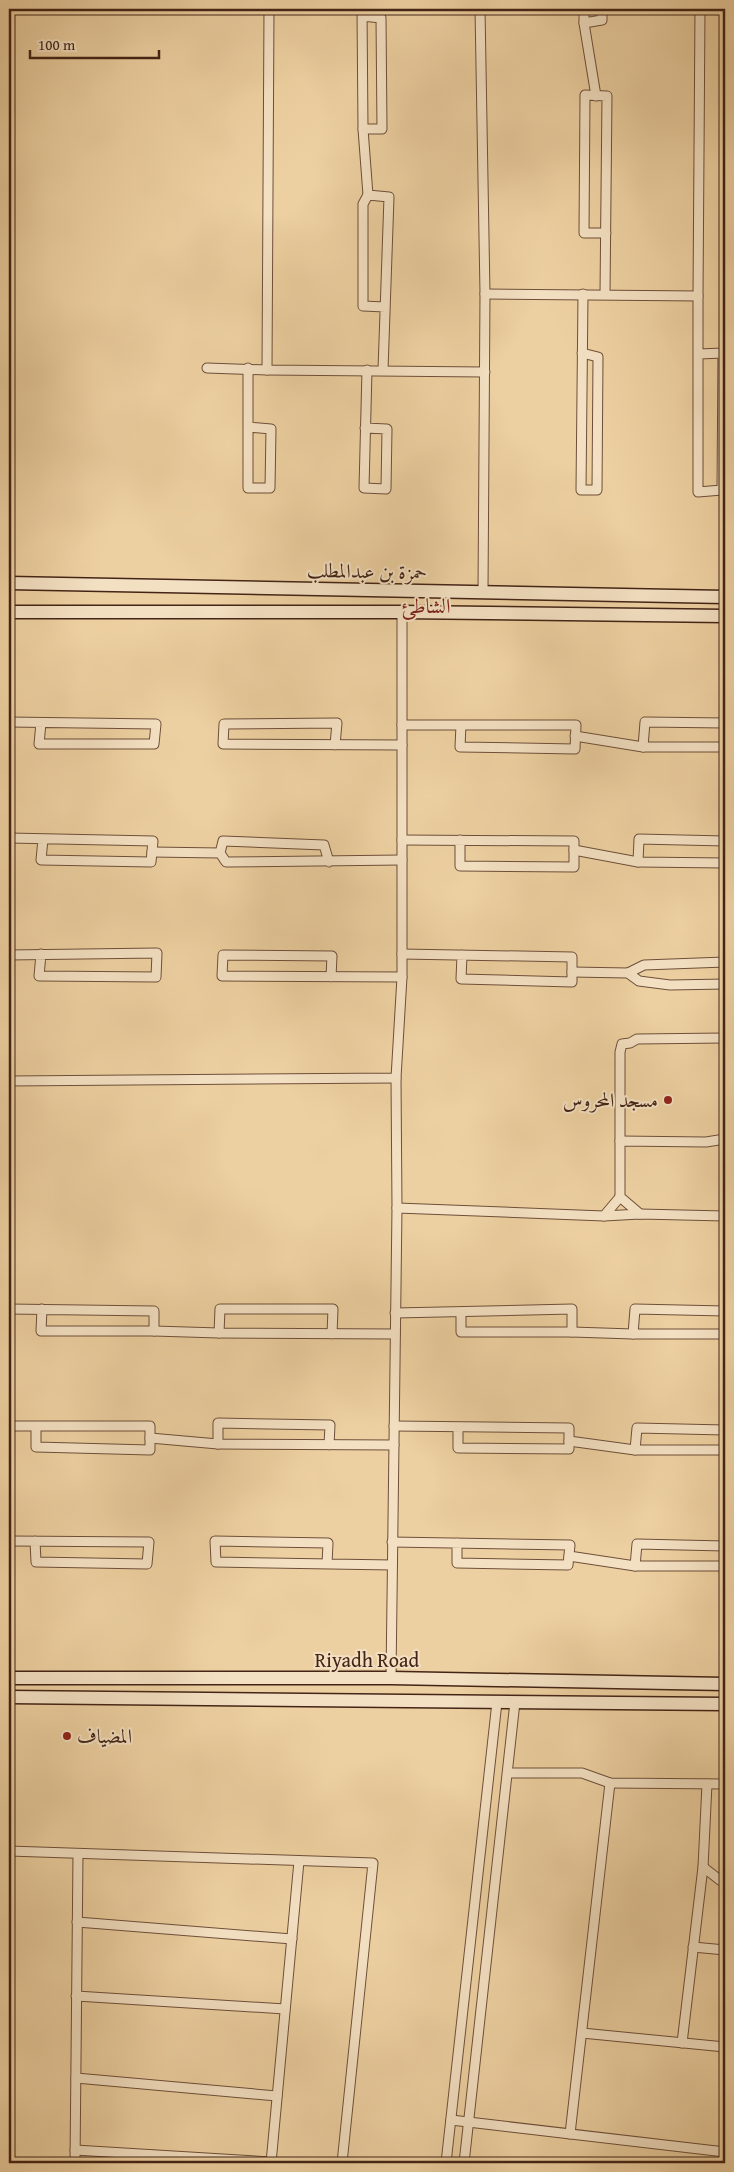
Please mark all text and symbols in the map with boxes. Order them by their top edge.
scale bar [30,28,159,60]
text: 100 m [38,34,76,55]
street label: حمزة بن عبدالمطلب [307,555,428,586]
district label: الشاطئ [401,590,451,621]
place label: مسجد المحروس [563,1085,658,1114]
marker: مسجد المحروس [662,1094,674,1106]
street label: Riyadh Road [315,1645,420,1674]
place label: المضياف [77,1721,132,1750]
marker: المضياف [61,1730,73,1742]

